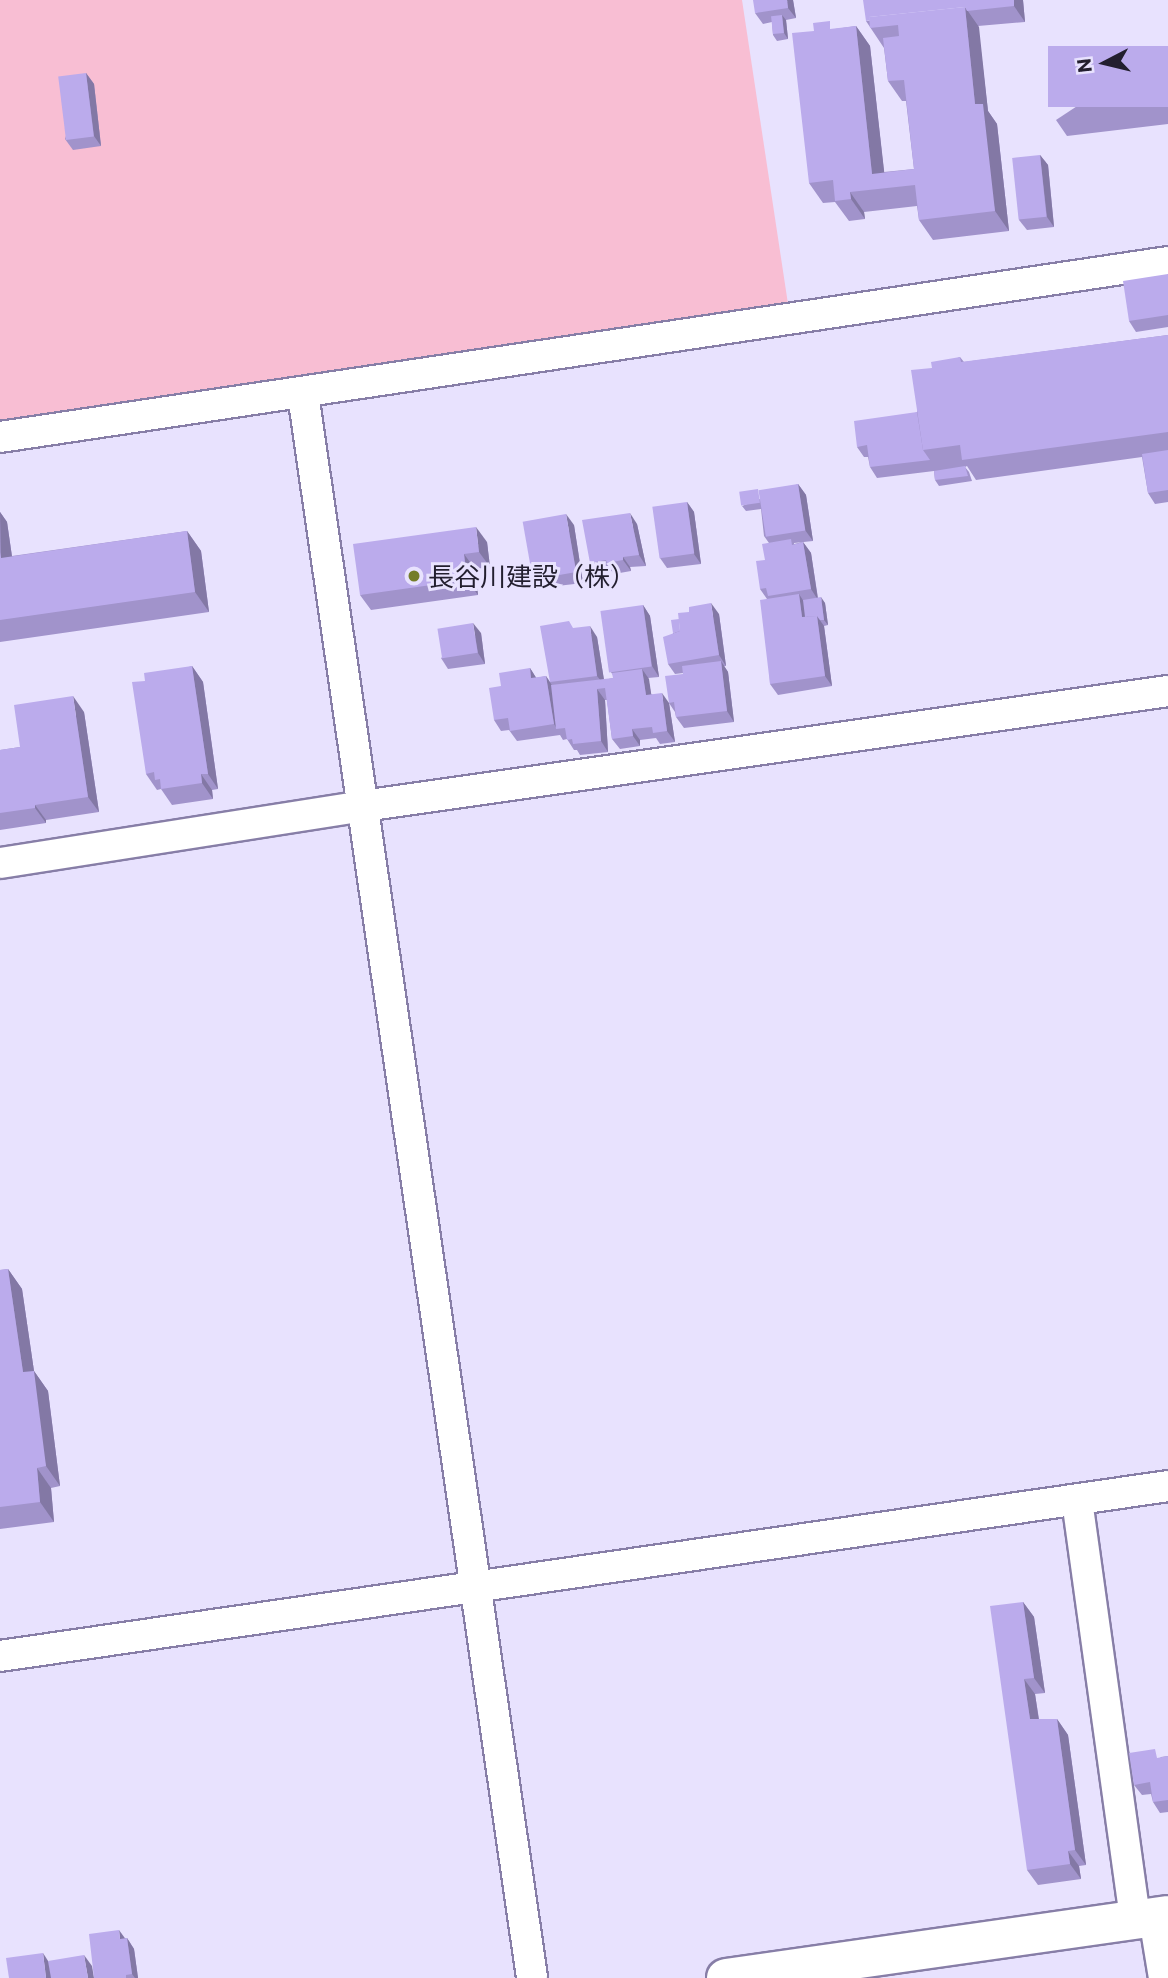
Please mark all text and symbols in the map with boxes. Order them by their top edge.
north arrow [1070,28,1140,98]
text: N [1071,57,1096,74]
place label: 長谷川建設（株） [428,560,636,592]
marker: 長谷川建設（株） [406,568,422,584]

